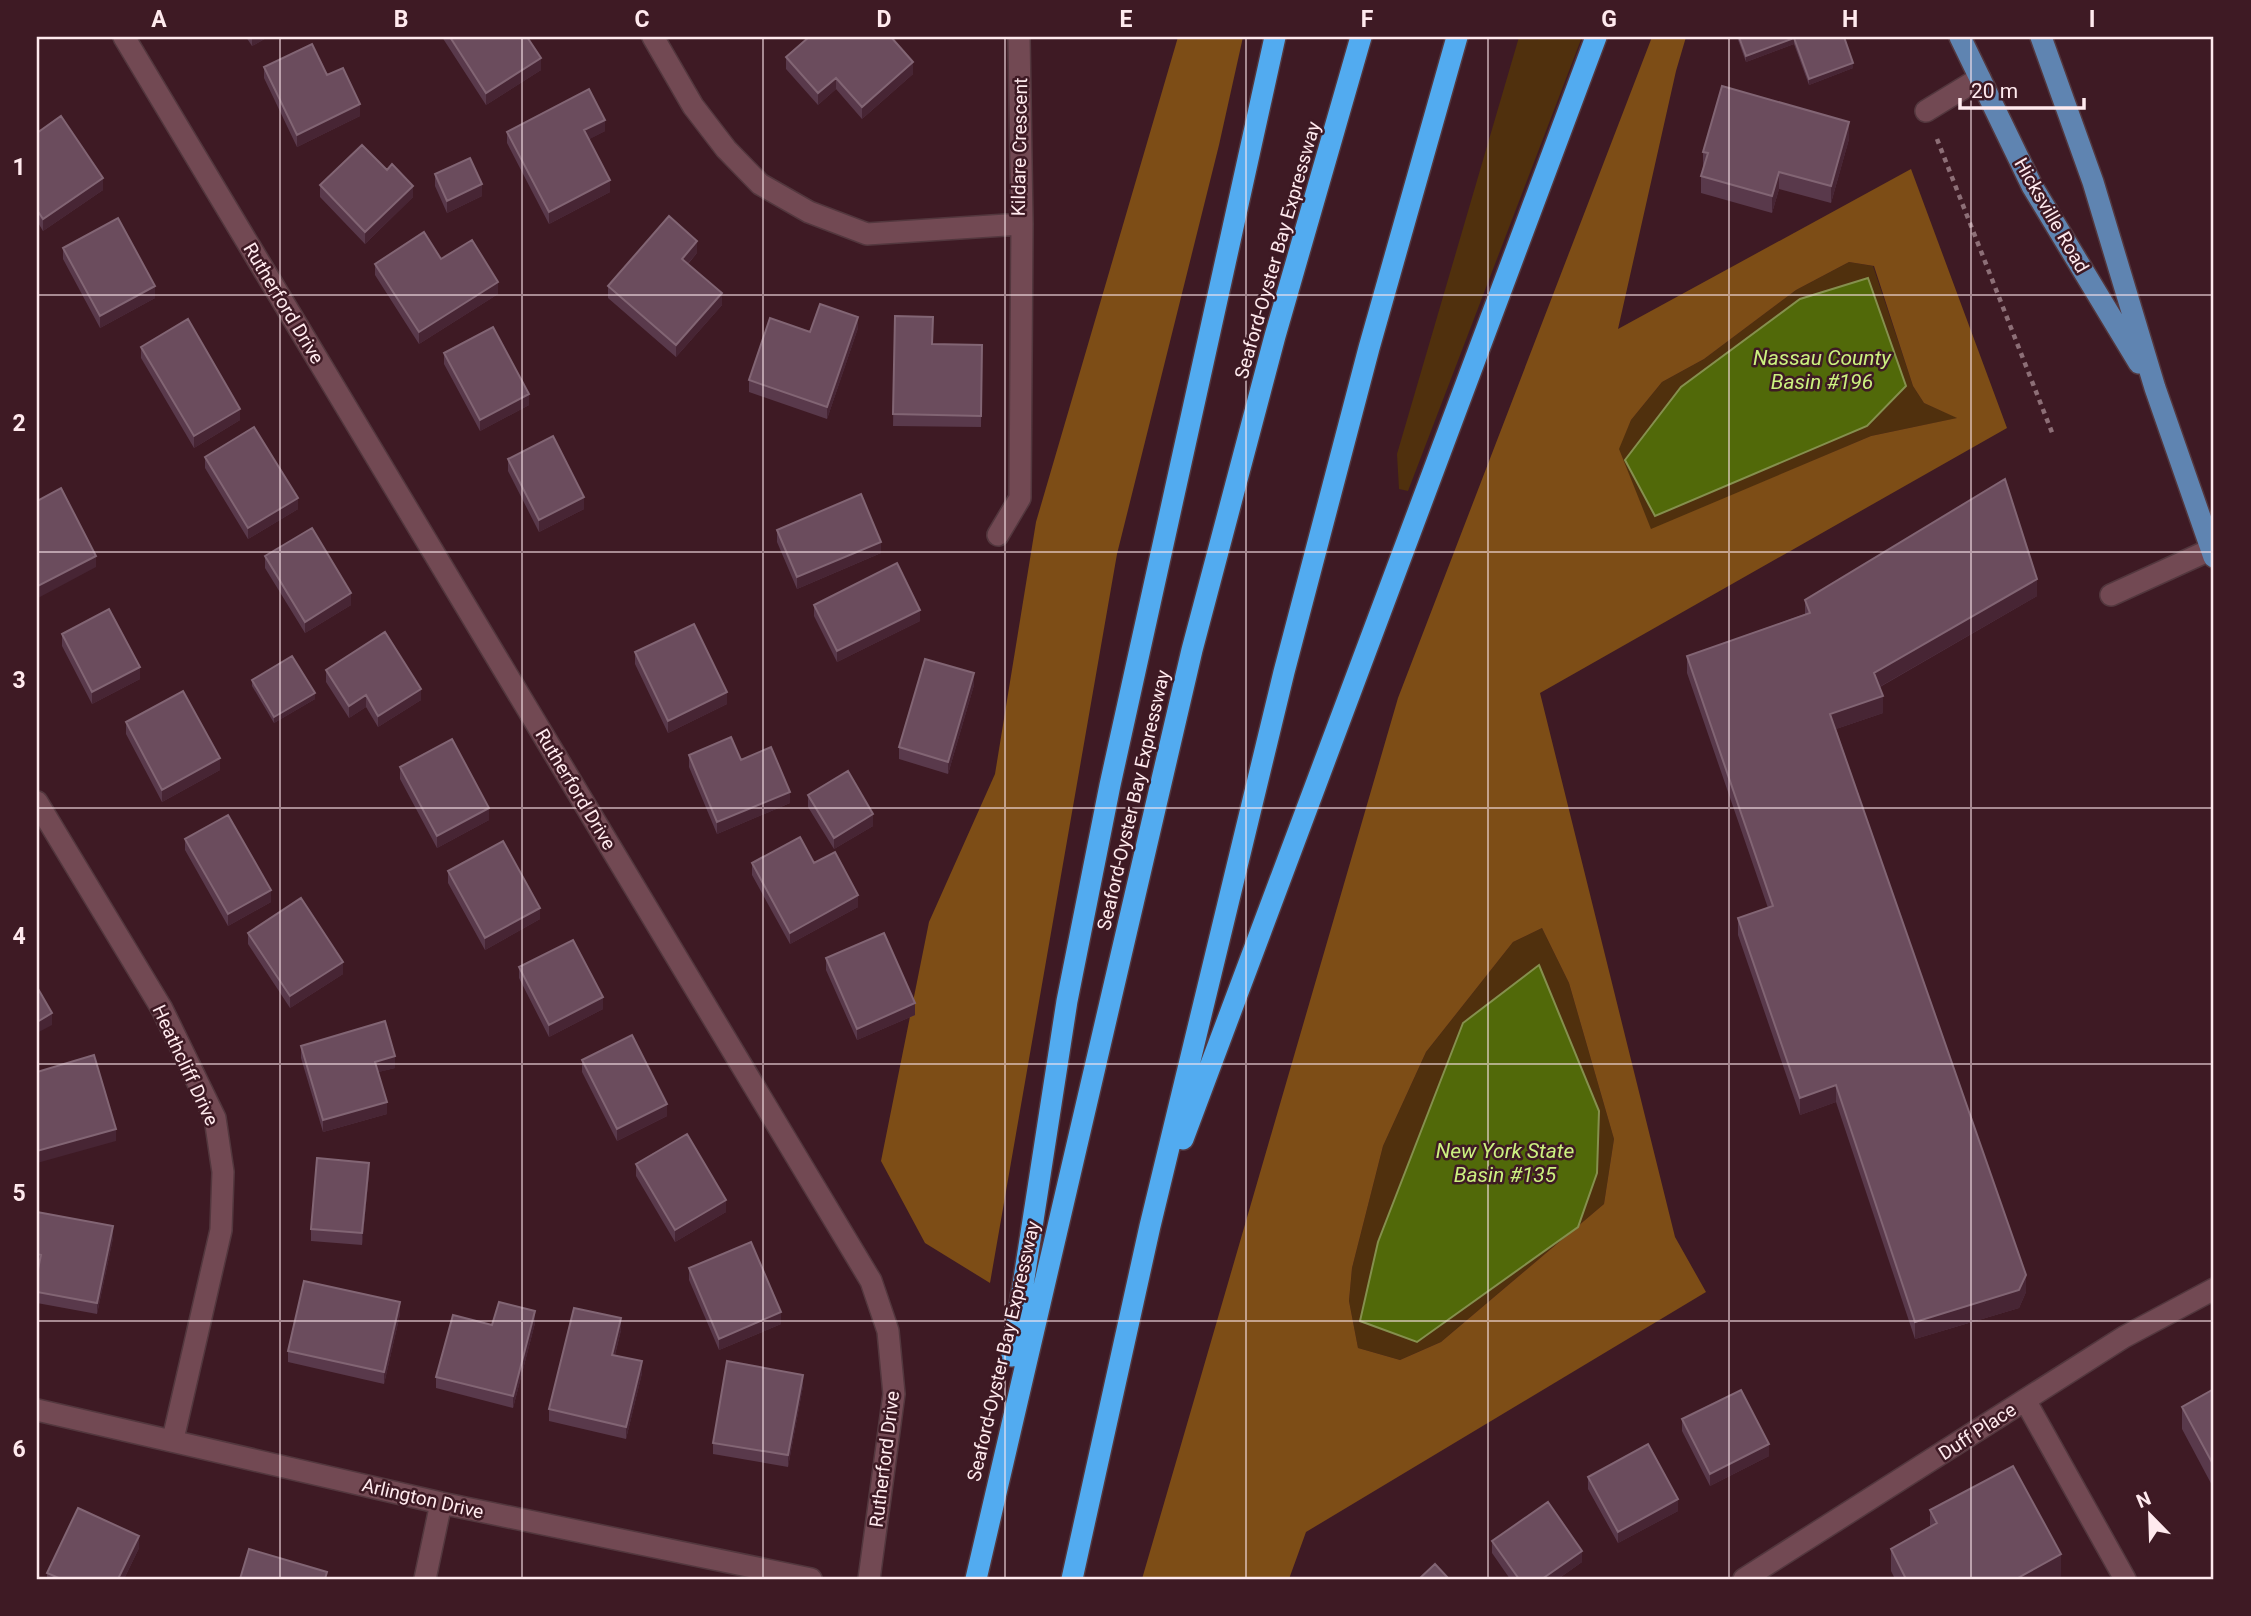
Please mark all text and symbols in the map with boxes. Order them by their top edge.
text: A [151,6,167,33]
text: B [394,6,408,33]
text: C [634,6,650,33]
text: D [877,6,891,33]
text: E [1120,6,1133,33]
text: F [1361,6,1374,33]
text: G [1601,6,1617,33]
text: H [1842,6,1858,33]
text: I [2089,6,2095,33]
scale bar [1960,66,2085,110]
street label: Kildare Crescent [1007,78,1032,216]
text: 20 m [1971,79,2018,103]
street label: Seaford-Oyster Bay Expressway [1230,119,1325,382]
text: 1 [12,154,26,181]
street label: Hicksville Road [2009,154,2094,277]
street label: Rutherford Drive [238,238,329,368]
water label: Nassau County Basin #196 [1753,346,1892,394]
text: 2 [12,410,26,437]
text: 3 [12,667,26,694]
street label: Seaford-Oyster Bay Expressway [1092,668,1175,933]
street label: Rutherford Drive [530,724,621,854]
text: 4 [12,923,26,950]
street label: Heathcliff Drive [148,1001,224,1129]
water label: New York State Basin #135 [1436,1139,1575,1187]
text: 5 [12,1180,26,1207]
street label: Seaford-Oyster Bay Expressway [962,1219,1045,1484]
street label: Rutherford Drive [865,1389,904,1529]
street label: Duff Place [1934,1398,2020,1465]
text: 6 [12,1436,26,1463]
street label: Arlington Drive [360,1473,486,1524]
north arrow [2114,1480,2184,1550]
text: N [2133,1487,2154,1513]

